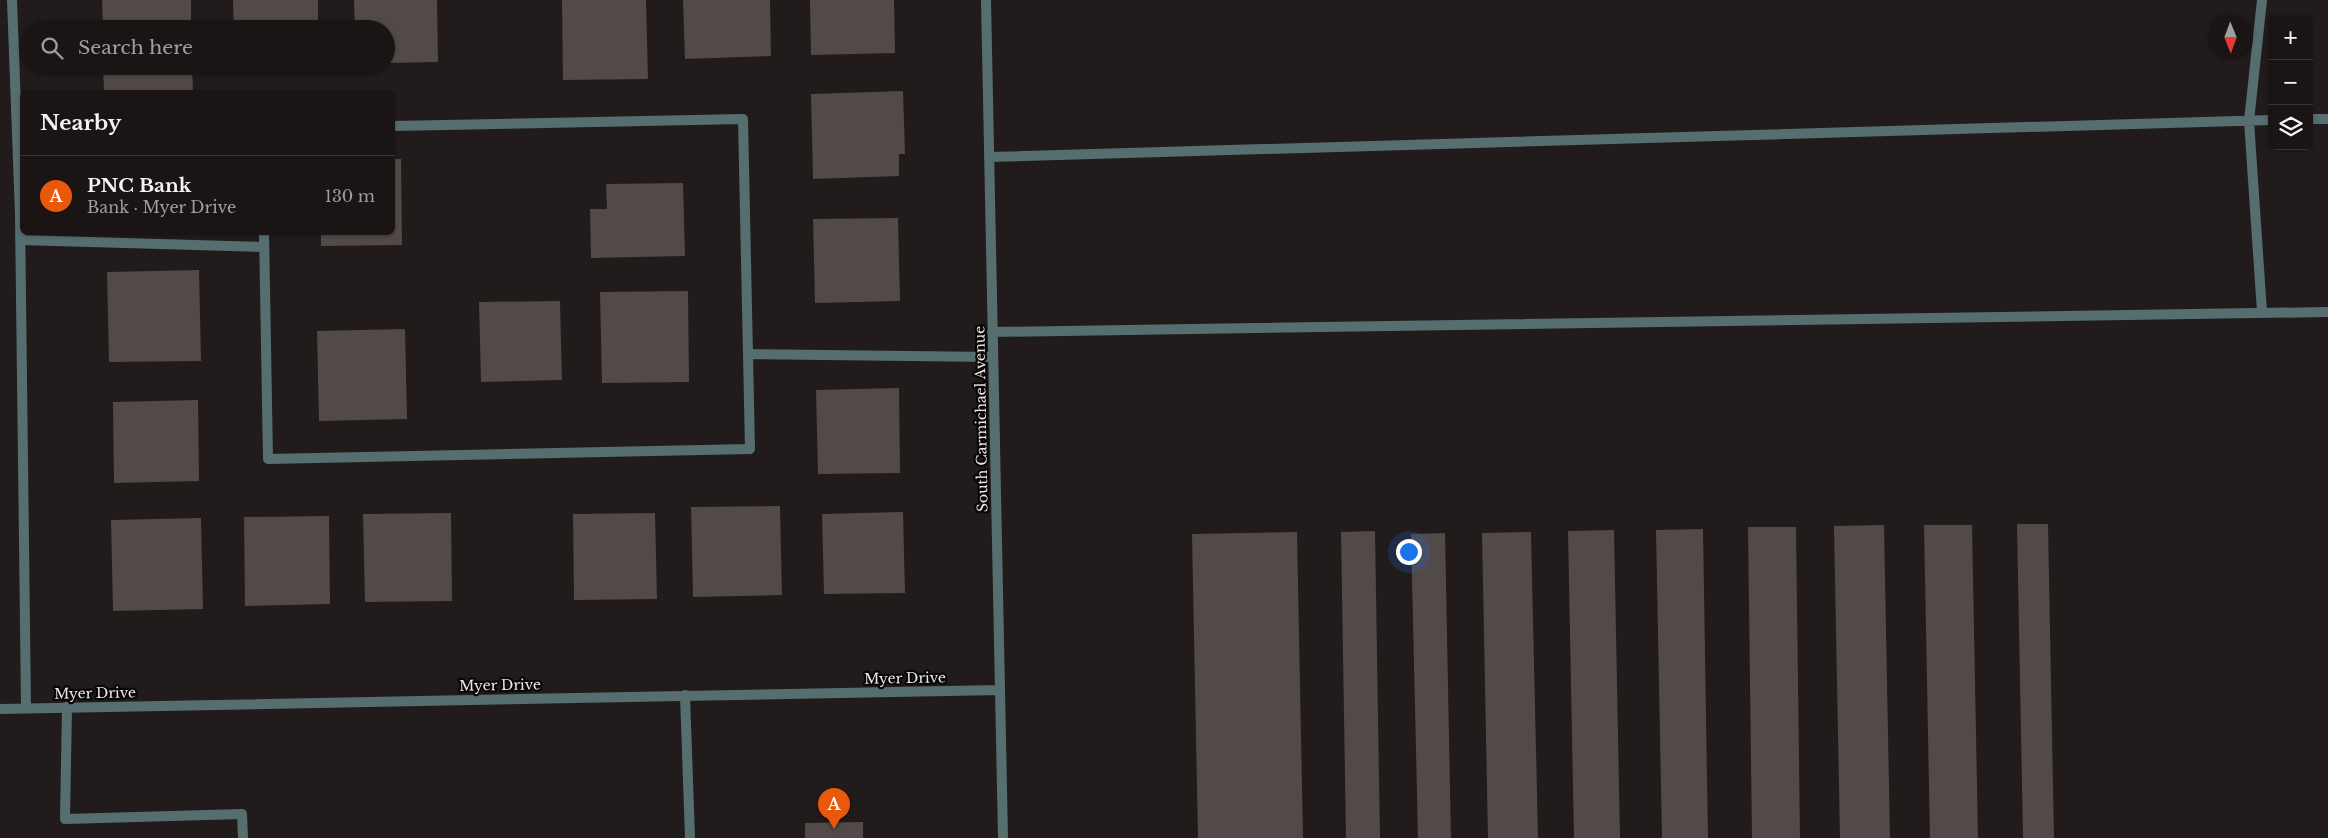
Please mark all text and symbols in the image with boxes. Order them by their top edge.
north arrow [2208,15,2253,60]
map controls [2268,15,2313,150]
button: + [2268,15,2313,60]
search box [20,20,395,75]
icon: search [38,34,66,62]
text: Search here [78,36,193,59]
button: − [2268,60,2313,105]
button: layers [2268,105,2313,150]
text: Nearby [40,110,121,136]
text: PNC Bank [87,174,191,197]
text: A [50,186,62,206]
text: 130 m [325,186,375,206]
text: Bank · Myer Drive [87,197,236,217]
street label: South Carmichael Avenue [970,326,992,512]
your location [1396,539,1422,565]
street label: Myer Drive [864,668,946,688]
street label: Myer Drive [459,675,541,695]
street label: Myer Drive [54,683,136,703]
pin: A [818,788,850,829]

